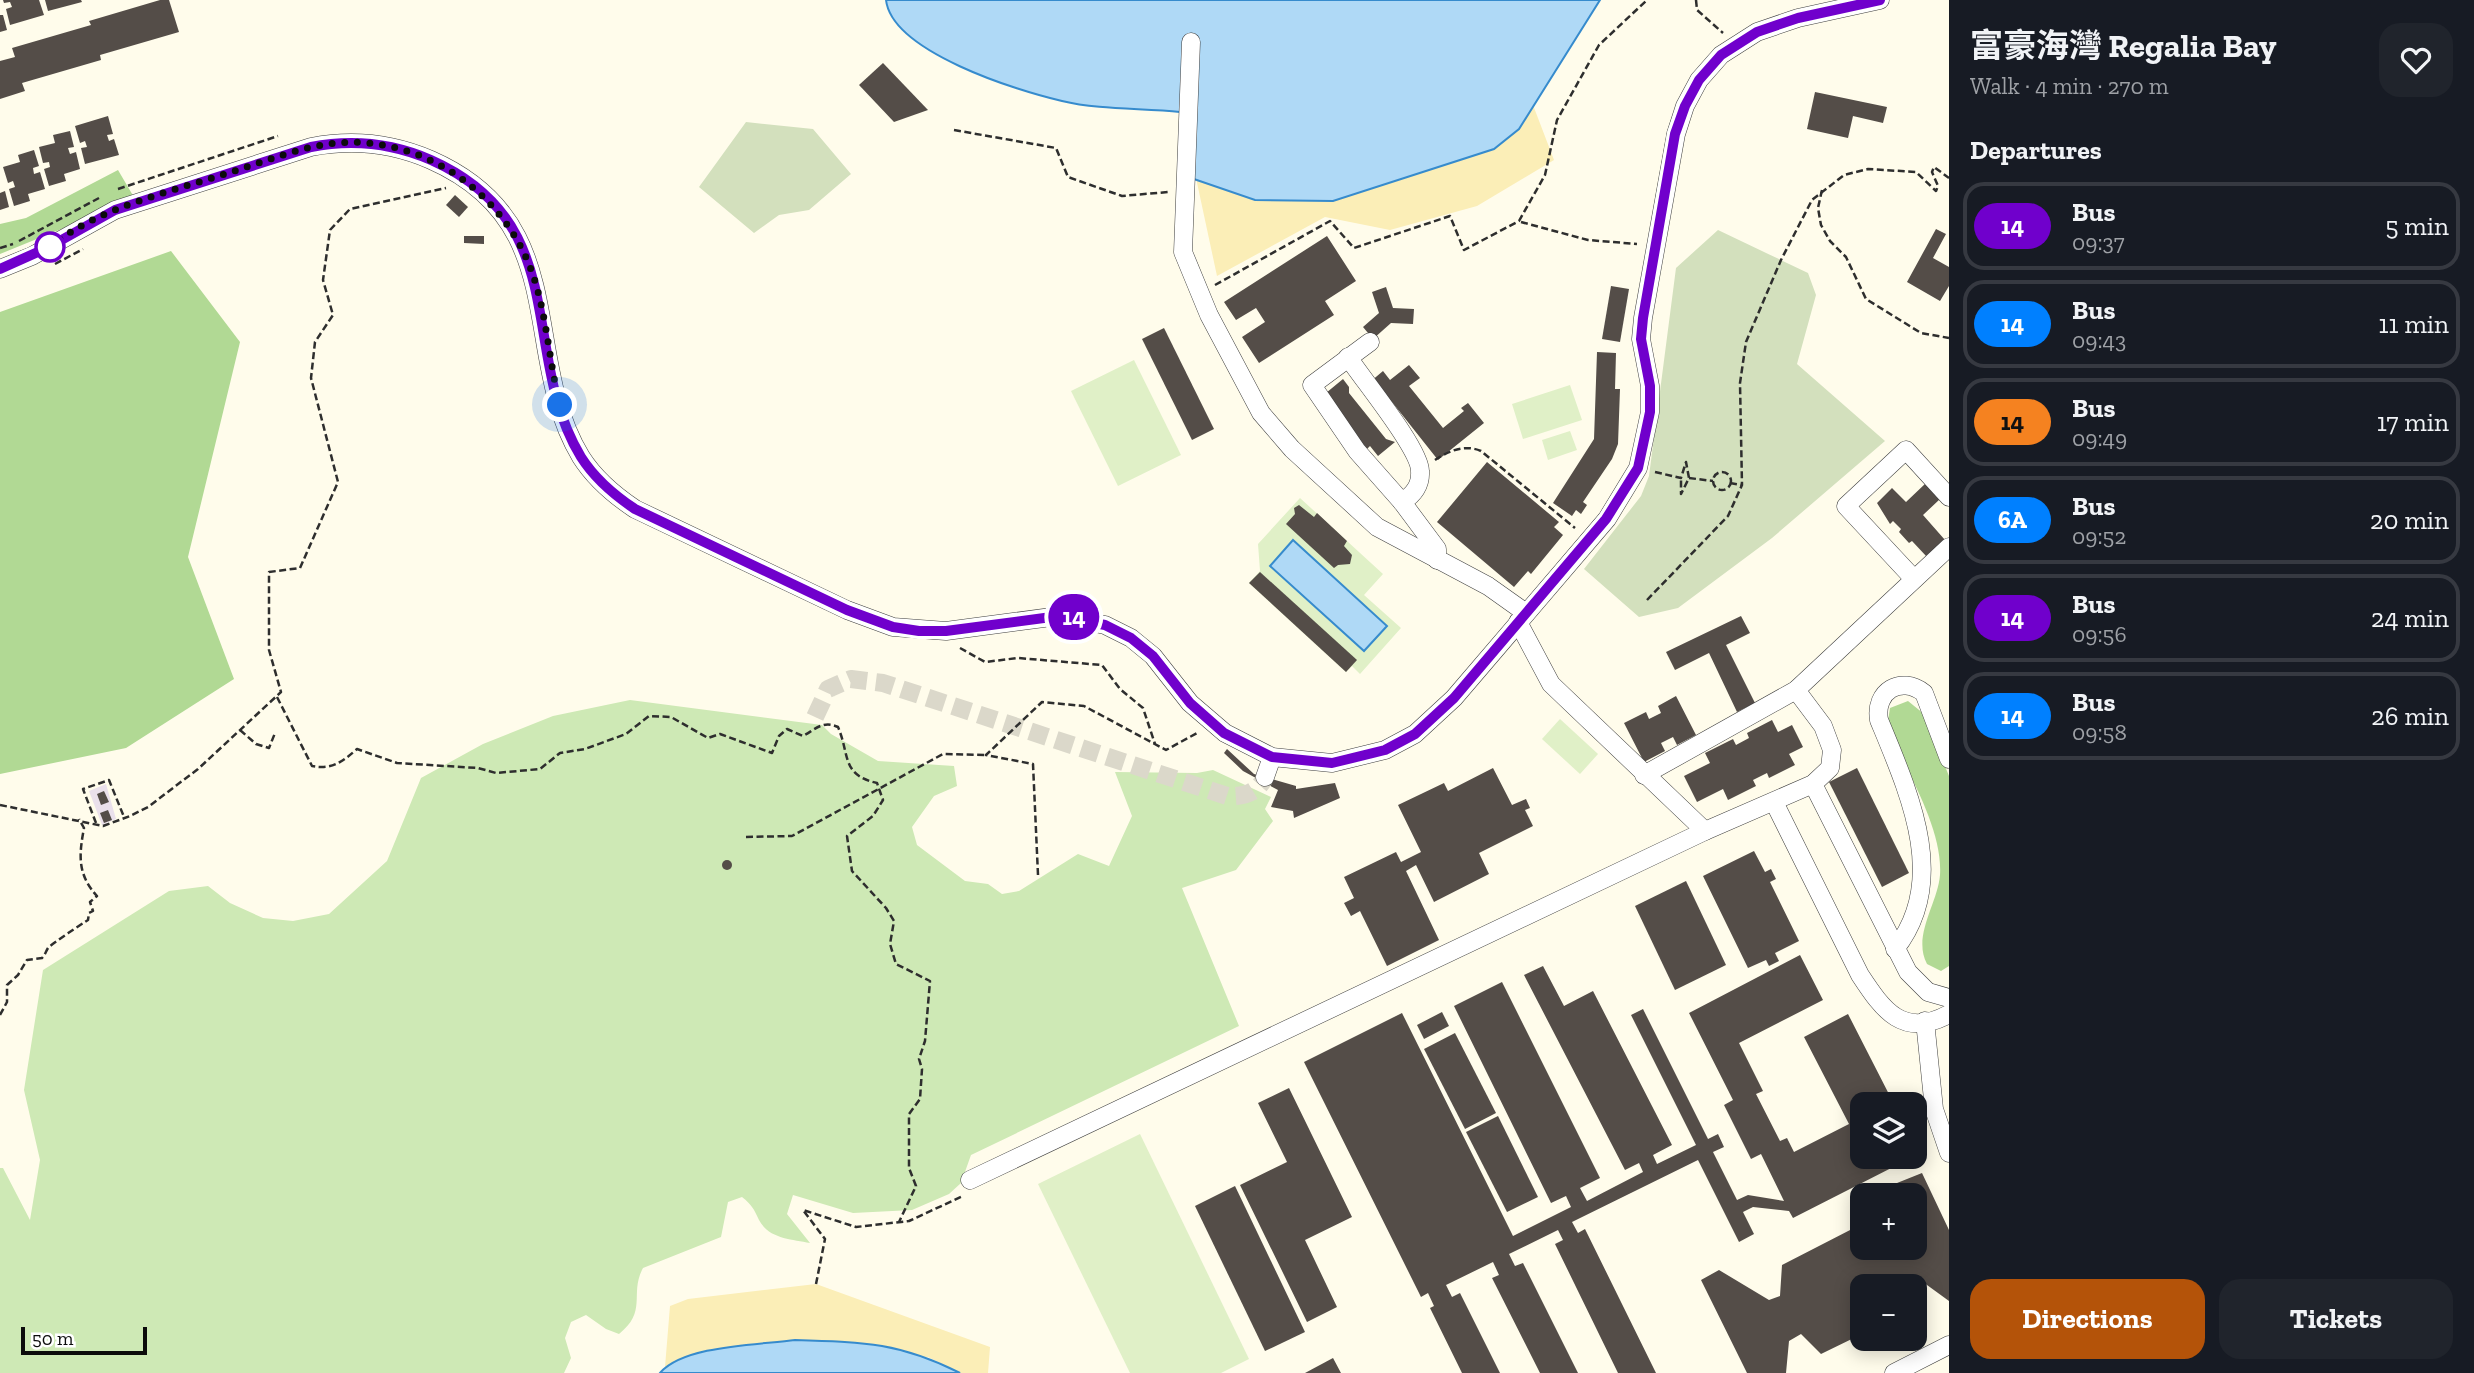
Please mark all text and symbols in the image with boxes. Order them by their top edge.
button: heart [2379,23,2453,97]
text: 富豪海灣 Regalia Bay [1970,26,2277,65]
text: Walk · 4 min · 270 m [1970,72,2169,100]
text: Departures [1970,134,2102,166]
text: Bus [2072,196,2115,228]
text: 5 min [2385,210,2449,242]
text: 14 [2001,211,2024,240]
text: 09:37 [2072,228,2125,256]
unlabelled marker [35,232,65,262]
text: Bus [2072,294,2115,326]
text: 11 min [2378,308,2449,340]
text: 14 [2001,309,2024,338]
text: 09:43 [2072,326,2126,354]
your location [542,387,577,422]
text: Bus [2072,392,2115,424]
text: 17 min [2377,406,2449,438]
text: 14 [2001,407,2024,436]
text: 09:49 [2072,424,2127,452]
text: Bus [2072,490,2115,522]
text: 20 min [2370,504,2449,536]
text: 6A [1998,505,2027,534]
text: 09:52 [2072,522,2126,550]
text: Bus [2072,588,2115,620]
line badge: 14 [1042,594,1106,640]
text: 14 [1062,602,1086,631]
text: 24 min [2371,602,2449,634]
text: 14 [2001,603,2024,632]
text: 09:56 [2072,620,2127,648]
text: Bus [2072,686,2115,718]
text: 26 min [2371,700,2449,732]
text: 14 [2001,701,2024,730]
text: 09:58 [2072,718,2127,746]
map controls [1850,1092,1927,1351]
button: layers [1850,1092,1927,1169]
button: + [1850,1183,1927,1260]
button: − [1850,1274,1927,1351]
button: Directions [1970,1279,2205,1359]
button: Tickets [2219,1279,2453,1359]
scale bar [21,1324,147,1356]
text: 50 m [32,1327,73,1350]

